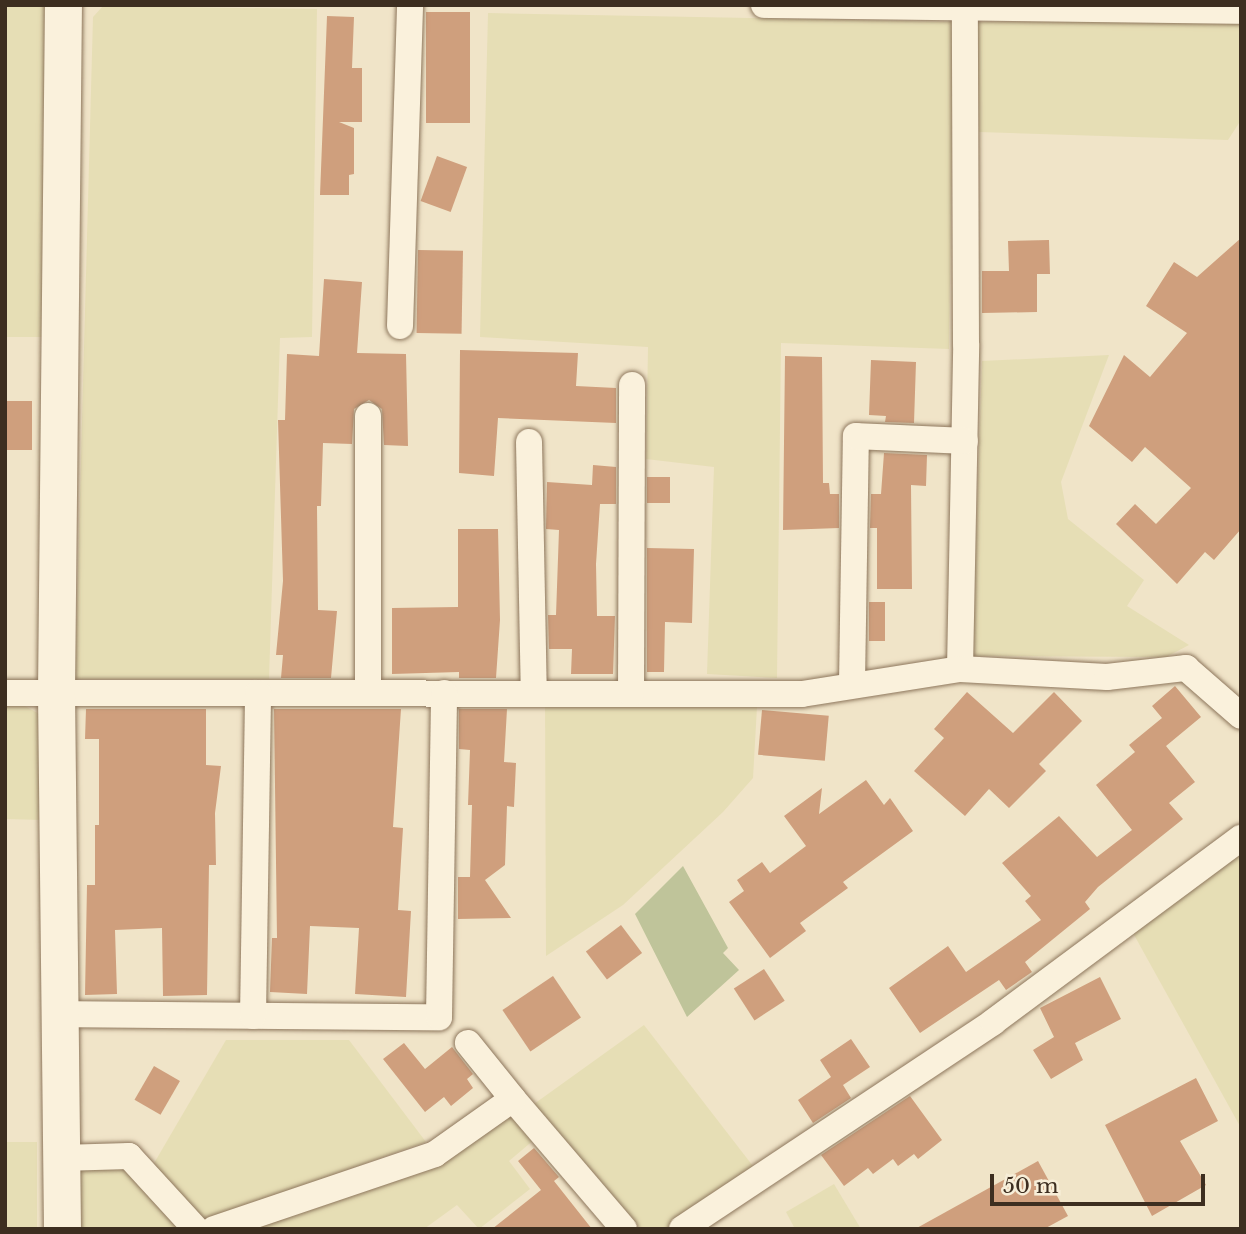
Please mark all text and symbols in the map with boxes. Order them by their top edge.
scale bar [994,1160,1209,1204]
text: 50 m [1003,1173,1058,1199]

